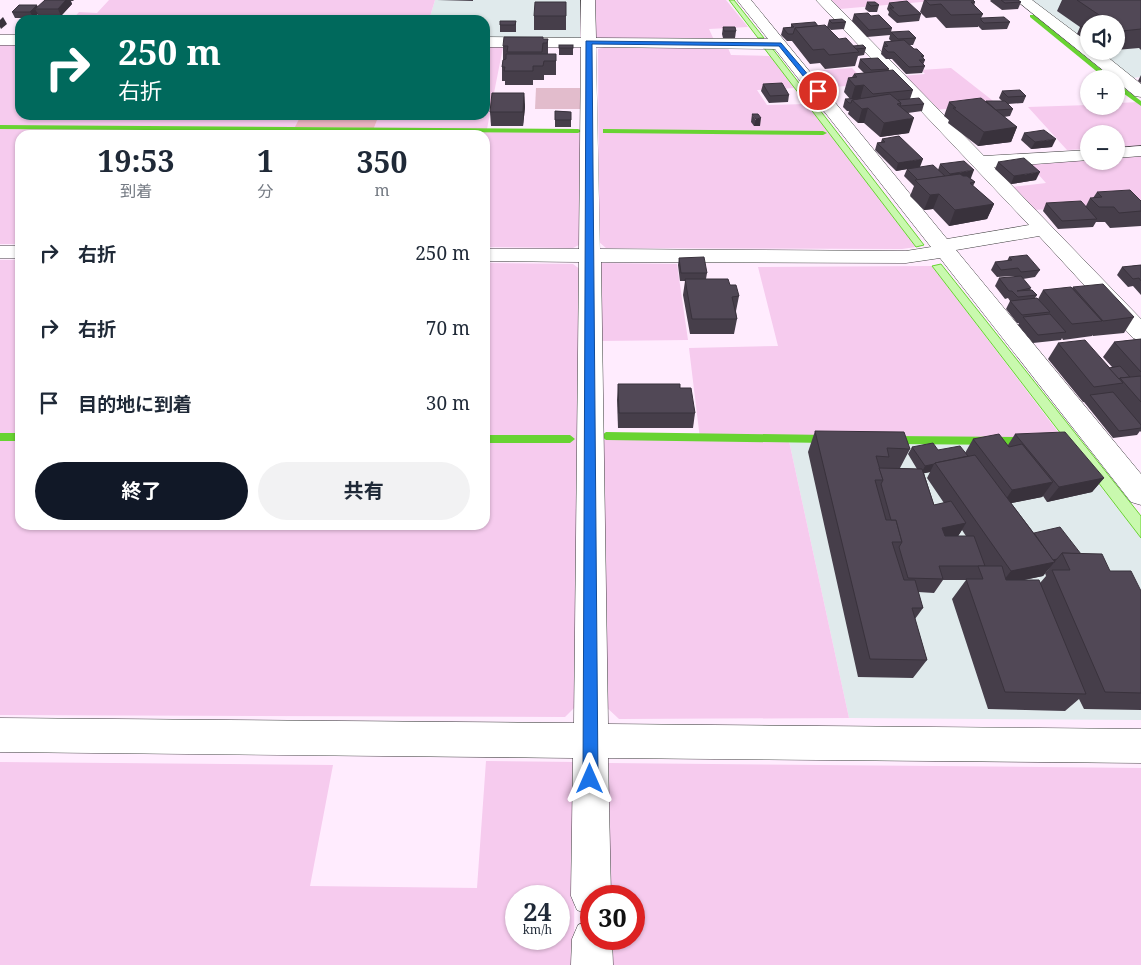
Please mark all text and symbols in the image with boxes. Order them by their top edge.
map controls [1080,15,1125,170]
button: sound [1080,15,1125,60]
text: 250 m [118,28,221,75]
icon: right [35,35,100,100]
pin [797,70,839,112]
button: + [1080,70,1125,115]
text: 右折 [118,75,162,105]
icon: arrive [804,77,832,105]
button: − [1080,125,1125,170]
text: 19:53 [98,140,174,181]
text: 1 [257,140,274,181]
text: 350 [357,141,407,182]
text: m [374,179,390,201]
text: 到着 [120,180,152,202]
text: 分 [258,180,274,202]
icon: right [35,239,63,267]
text: 250 m [415,240,470,266]
text: 右折 [78,241,116,267]
icon: right [35,314,63,342]
text: 70 m [426,315,470,341]
text: 右折 [78,316,116,342]
icon: arrive [35,389,63,417]
text: 30 m [426,390,470,416]
text: 目的地に到着 [78,391,192,417]
button: 終了 [35,462,248,520]
button: 共有 [258,462,470,520]
position arrow [563,752,615,804]
speed limit sign: 30 [580,885,645,950]
text: 24 [523,894,552,928]
text: km/h [523,921,552,938]

